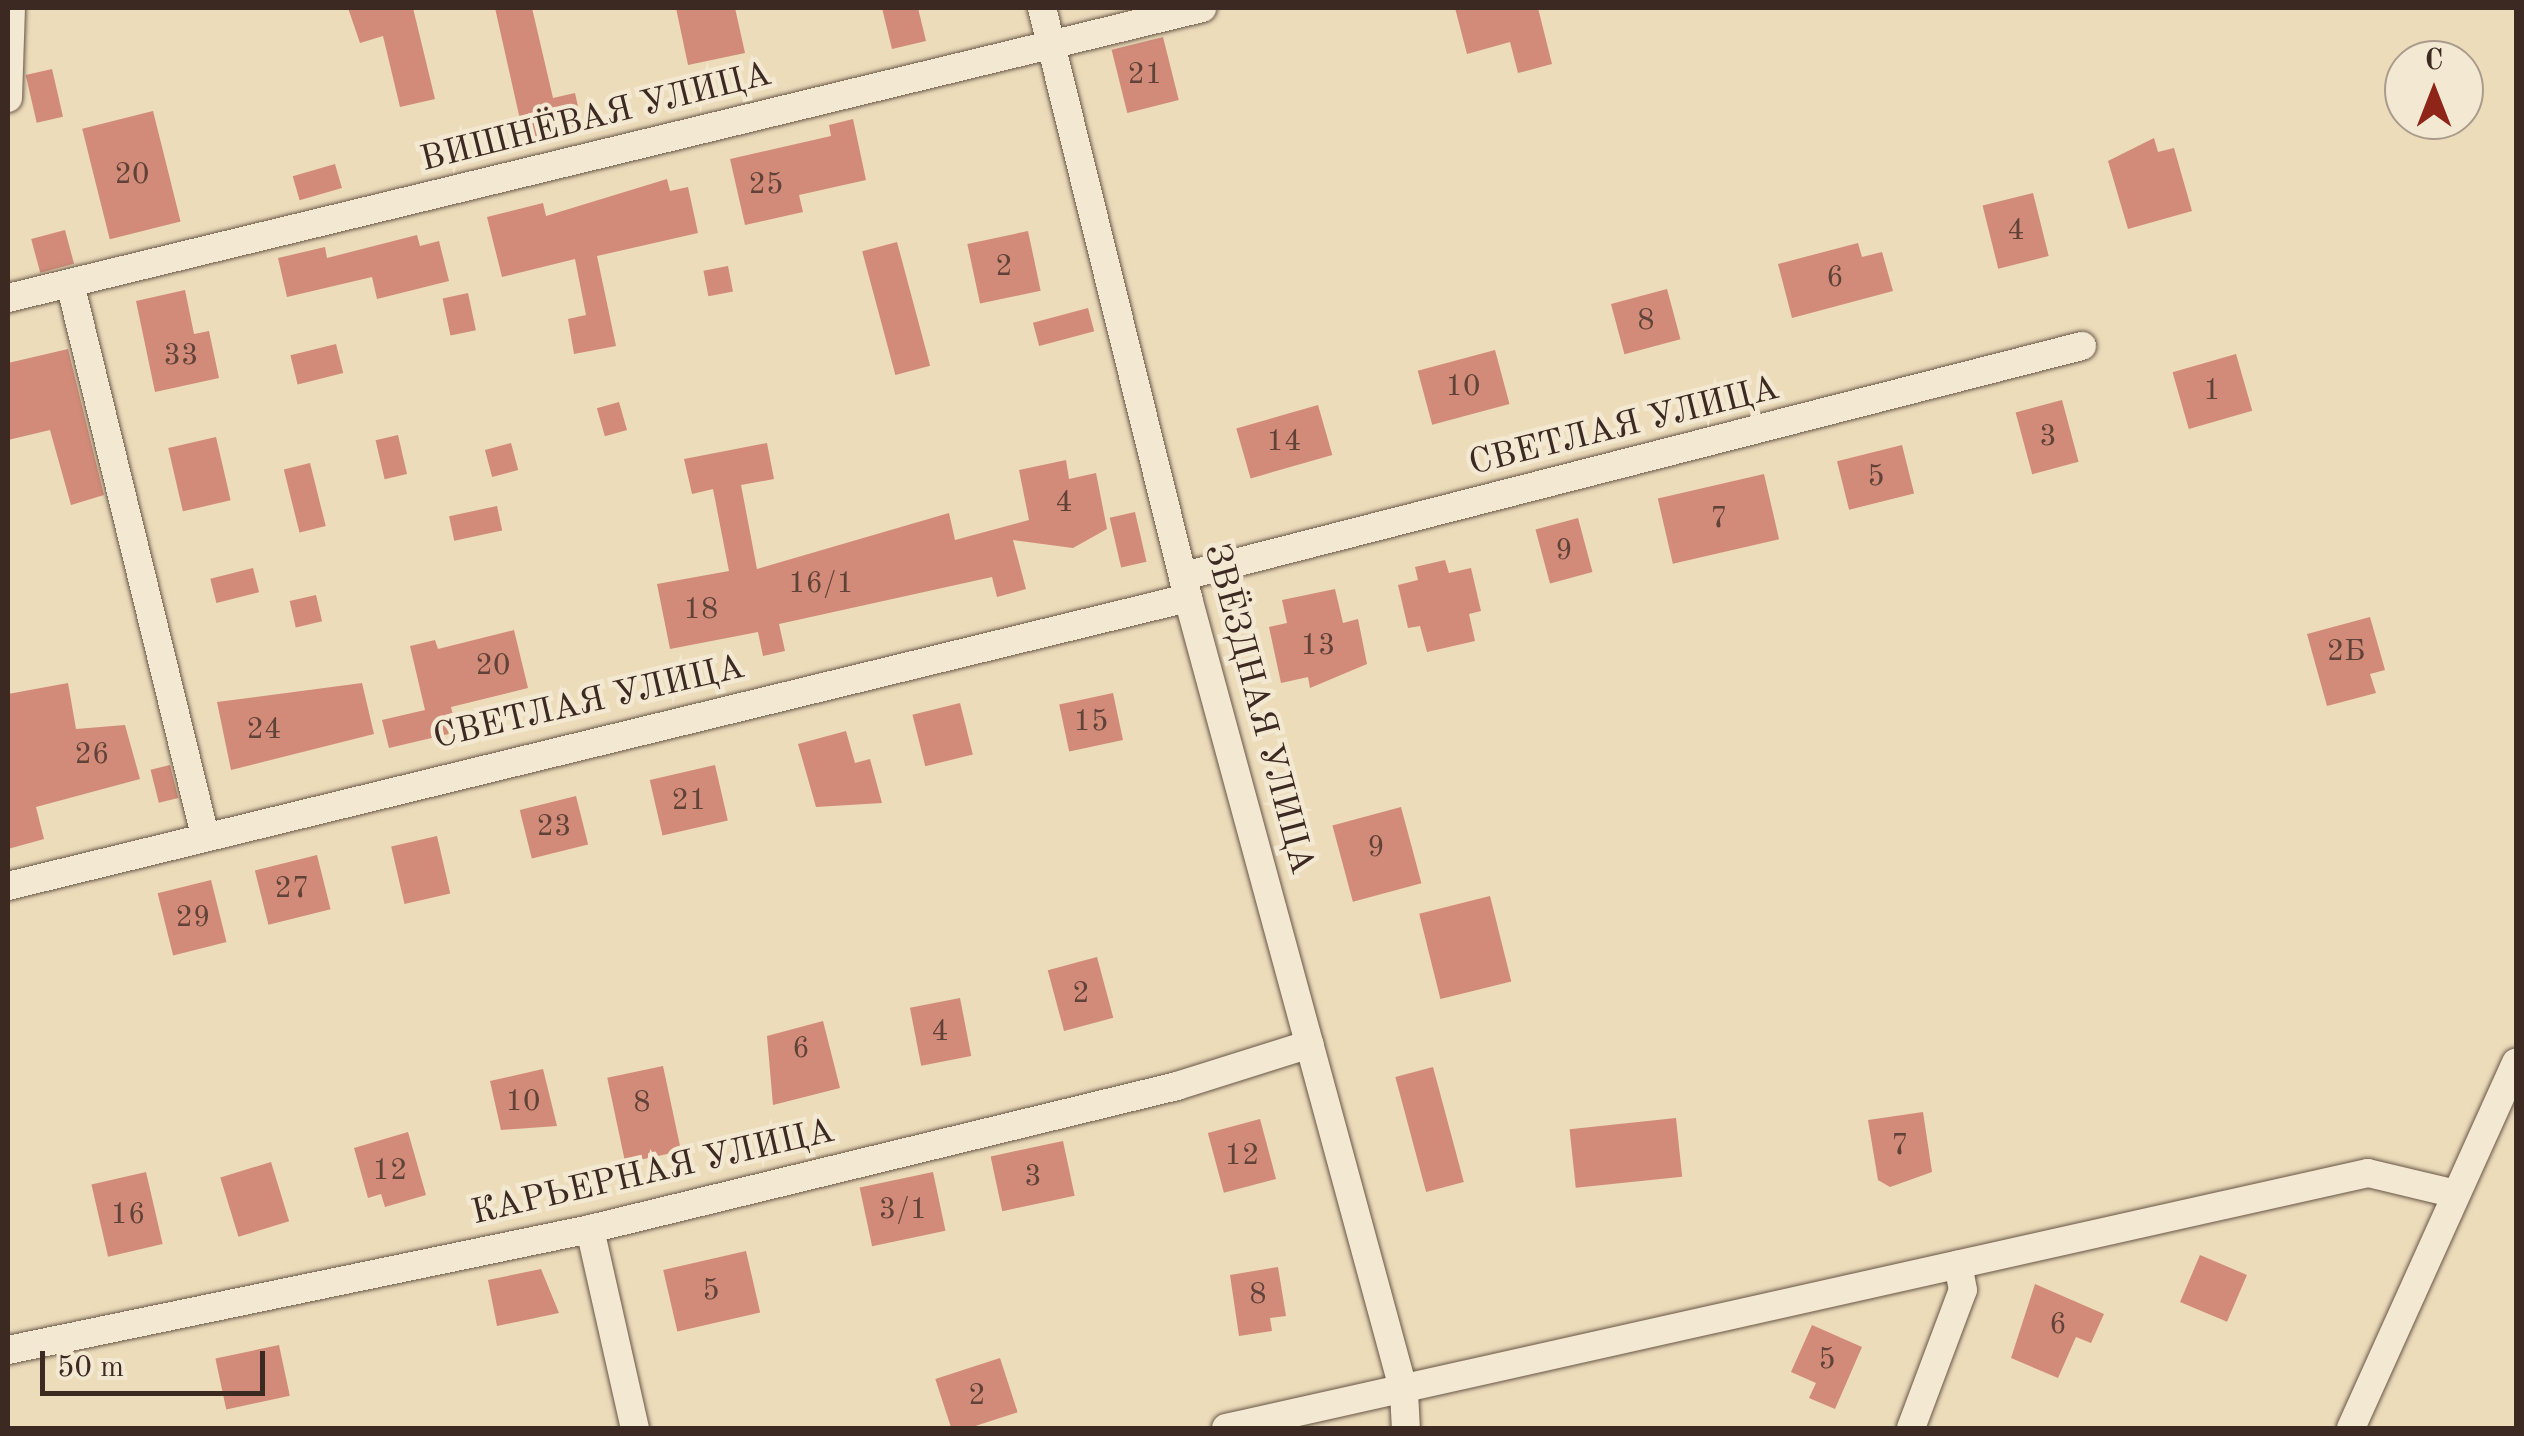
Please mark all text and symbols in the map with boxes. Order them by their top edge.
north arrow [2384,40,2484,140]
text: С [2425,48,2443,76]
street label: ВИШНЁВАЯ УЛИЦА [416,54,776,182]
house number: 21 [1128,57,1162,93]
house number: 20 [115,157,149,193]
house number: 25 [749,167,783,203]
house number: 4 [2007,213,2025,249]
house number: 2 [995,249,1013,285]
house number: 6 [1826,260,1844,296]
house number: 8 [1637,303,1655,339]
house number: 33 [164,338,198,374]
street label: СВЕТЛАЯ УЛИЦА [1465,368,1783,486]
house number: 10 [1446,369,1480,405]
house number: 1 [2203,373,2221,409]
house number: 3 [2039,419,2057,455]
house number: 14 [1267,424,1301,460]
house number: 5 [1867,459,1885,495]
house number: 4 [1055,485,1073,521]
house number: 7 [1710,501,1728,537]
house number: 9 [1555,533,1573,569]
street label: ЗВЁЗДНАЯ УЛИЦА [1194,539,1322,879]
house number: 16/1 [788,566,854,602]
house number: 18 [684,592,718,628]
house number: 13 [1301,628,1335,664]
house number: 2Б [2327,634,2365,670]
street label: СВЕТЛАЯ УЛИЦА [429,647,749,759]
house number: 20 [476,648,510,684]
house number: 15 [1074,704,1108,740]
house number: 24 [247,712,281,748]
house number: 26 [75,737,109,773]
house number: 21 [672,783,706,819]
house number: 23 [537,809,571,845]
house number: 9 [1367,830,1385,866]
house number: 27 [275,871,309,907]
house number: 29 [176,900,210,936]
house number: 2 [1072,976,1090,1012]
house number: 4 [931,1014,949,1050]
house number: 6 [792,1031,810,1067]
house number: 10 [506,1084,540,1120]
house number: 8 [633,1085,651,1121]
street label: КАРЬЕРНАЯ УЛИЦА [468,1111,838,1235]
house number: 7 [1891,1128,1909,1164]
house number: 12 [1225,1138,1259,1174]
house number: 12 [373,1153,407,1189]
house number: 3 [1024,1159,1042,1195]
house number: 3/1 [879,1192,927,1228]
house number: 16 [111,1197,145,1233]
house number: 5 [702,1273,720,1309]
house number: 8 [1249,1277,1267,1313]
house number: 6 [2049,1307,2067,1343]
scale bar [45,1331,270,1393]
house number: 5 [1818,1342,1836,1378]
text: 50 m [57,1353,124,1383]
house number: 2 [968,1378,986,1414]

